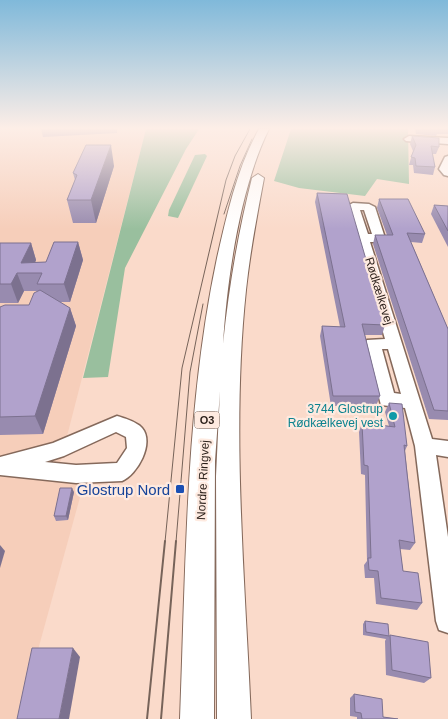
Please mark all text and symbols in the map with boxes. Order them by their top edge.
street label: Rødkælkevej [362,255,396,327]
place label: 3744 Glostrup Rødkælkevej vest [288,402,384,430]
marker: 3744 Glostrup Rødkælkevej vest [387,410,399,422]
road number: O3 [194,412,220,428]
street label: Nordre Ringvej [194,440,212,520]
place label: Glostrup Nord [77,481,170,498]
marker: Glostrup Nord [174,483,186,495]

